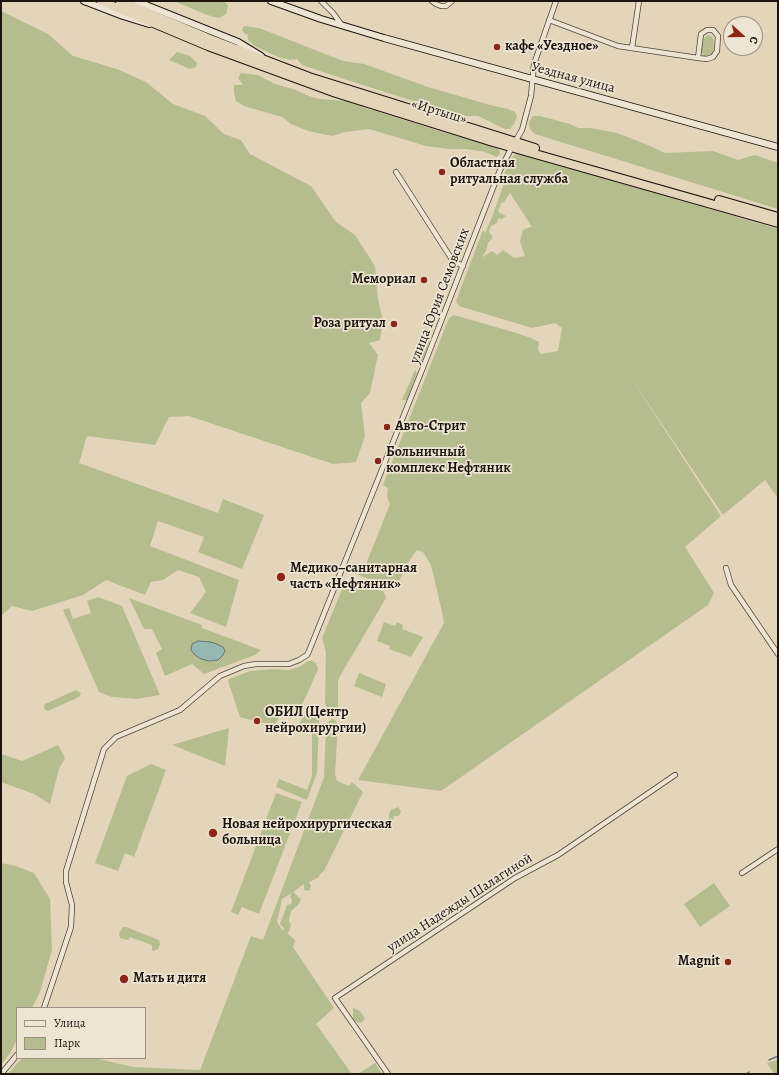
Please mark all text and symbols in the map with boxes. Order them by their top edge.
north arrow [723,16,763,56]
text: С [746,34,762,46]
place label: кафе «Уездное» [505,39,599,55]
marker: кафе «Уездное» [492,42,502,52]
street label: Уездная улица [529,59,617,97]
street label: «Иртыш» [409,96,469,128]
place label: Областная ритуальная служба [450,156,568,188]
marker: Областная ритуальная служба [437,167,447,177]
street label: улица Юрия Семовских [406,226,474,366]
place label: Мемориал [352,272,416,288]
marker: Мемориал [419,275,429,285]
place label: Роза ритуал [314,316,386,332]
marker: Роза ритуал [389,319,399,329]
place label: Авто-Стрит [395,419,466,435]
marker: Авто-Стрит [382,422,392,432]
place label: Больничный комплекс Нефтяник [386,445,511,478]
marker: Больничный комплекс Нефтяник [373,456,383,466]
place label: Медико–санитарная часть «Нефтяник» [290,561,417,594]
marker: Медико–санитарная часть «Нефтяник» [275,571,287,583]
place label: ОБИЛ (Центр нейрохирургии) [265,705,366,738]
marker: ОБИЛ (Центр нейрохирургии) [252,716,262,726]
place label: Новая нейрохирургическая больница [222,817,392,850]
marker: Новая нейрохирургическая больница [207,827,219,839]
street label: улица Надежды Шалагиной [384,850,536,956]
place label: Magnit [678,954,720,970]
marker: Magnit [723,957,733,967]
place label: Мать и дитя [133,971,206,987]
marker: Мать и дитя [118,973,130,985]
legend [16,1007,146,1059]
text: Улица [54,1015,85,1031]
text: Парк [54,1035,80,1051]

